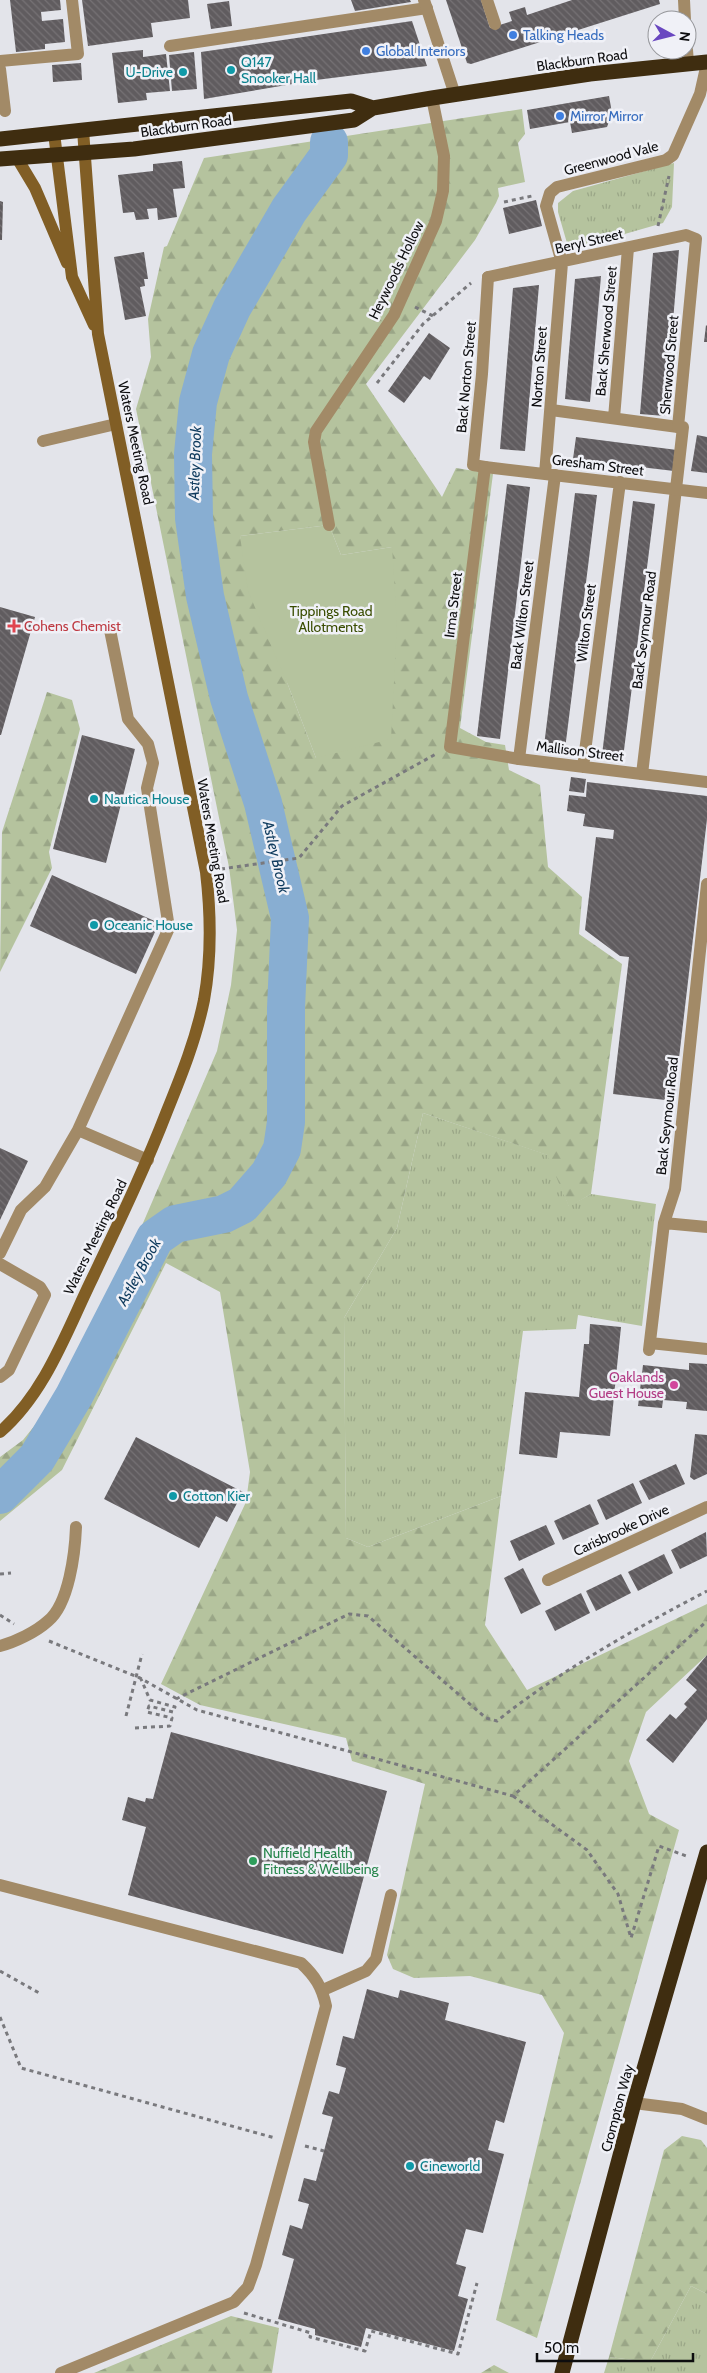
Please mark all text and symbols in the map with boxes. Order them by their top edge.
north arrow [647,10,697,60]
place label: Talking Heads [523,26,604,44]
marker: Talking Heads [507,29,519,41]
text: N [675,31,694,43]
place label: Global Interiors [376,42,466,60]
marker: Global Interiors [360,45,372,57]
street label: Blackburn Road [535,45,629,75]
place label: Q147 Snooker Hall [241,53,317,87]
place label: U-Drive [126,63,173,81]
marker: Q147 Snooker Hall [225,64,237,76]
marker: U-Drive [177,66,189,78]
place label: Mirror Mirror [570,107,644,125]
marker: Mirror Mirror [554,110,566,122]
street label: Blackburn Road [139,111,233,141]
street label: Greenwood Vale [562,137,660,179]
street label: Heywoods Hollow [364,218,428,322]
street label: Beryl Street [553,224,625,258]
street label: Back Sherwood Street [591,265,621,397]
street label: Sherwood Street [656,314,682,415]
street label: Back Norton Street [452,320,480,434]
street label: Norton Street [527,326,551,408]
street label: Waters Meeting Road [114,380,158,506]
water label: Astley Brook [185,425,205,501]
street label: Gresham Street [551,450,645,480]
street label: Back Wilton Street [506,559,538,670]
street label: Back Seymour Road [628,570,660,690]
street label: Irma Street [440,571,466,639]
street label: Wilton Street [572,583,600,663]
park label: Tippings Road Allotments [290,602,372,636]
place label: Cohens Chemist [24,617,121,635]
marker: Cohens Chemist [8,620,20,632]
street label: Mallison Street [535,737,625,765]
street label: Waters Meeting Road [193,777,233,905]
place label: Nautica House [104,790,189,808]
marker: Nautica House [88,793,100,805]
water label: Astley Brook [259,818,293,896]
place label: Oceanic House [104,916,193,934]
marker: Oceanic House [88,919,100,931]
street label: Back Seymour Road [652,1056,682,1176]
street label: Waters Meeting Road [59,1176,131,1298]
water label: Astley Brook [113,1235,165,1310]
place label: Oaklands Guest House [589,1368,664,1402]
marker: Oaklands Guest House [668,1379,680,1391]
place label: Cotton Kier [183,1487,250,1505]
marker: Cotton Kier [167,1490,179,1502]
street label: Carisbrooke Drive [570,1500,672,1560]
place label: Nuffield Health Fitness & Wellbeing [263,1844,380,1878]
marker: Nuffield Health Fitness & Wellbeing [247,1855,259,1867]
street label: Crompton Way [597,2062,637,2154]
place label: Cineworld [420,2157,480,2175]
marker: Cineworld [404,2160,416,2172]
scale bar [537,2330,693,2362]
text: 50 m [544,2339,579,2357]

